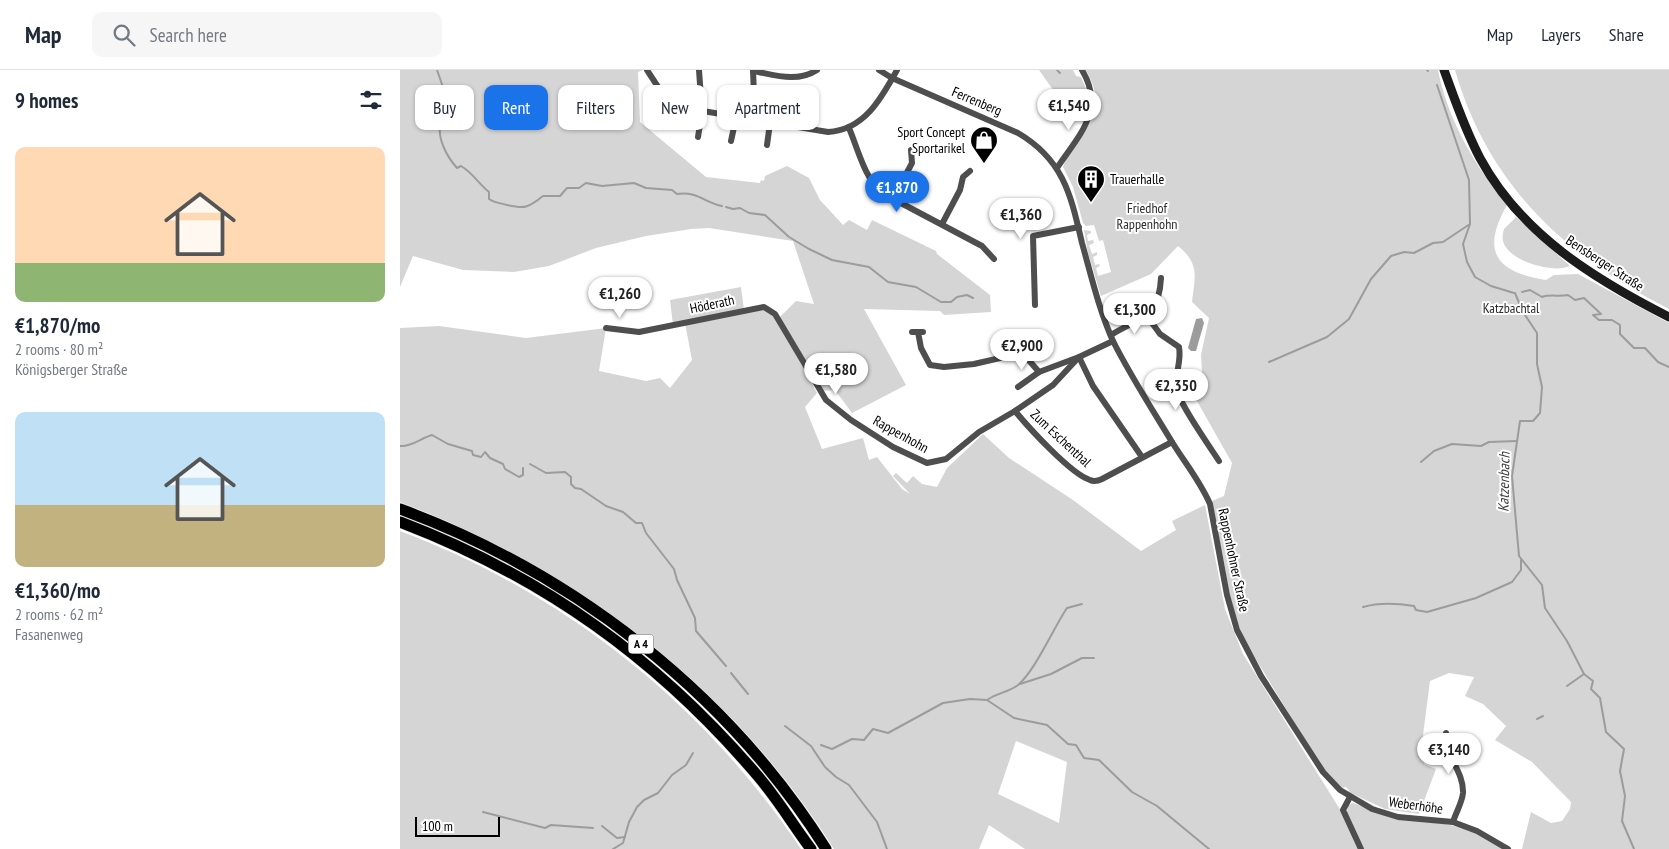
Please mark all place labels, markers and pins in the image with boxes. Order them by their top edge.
pin: €1,540 [1028,88,1110,131]
place label: Sport Concept Sportarikel [897,123,966,157]
shop icon: Sport Concept Sportarikel [969,125,999,164]
building icon: Trauerhalle [1076,164,1106,203]
pin: €1,870 [856,170,938,213]
place label: Trauerhalle [1110,170,1164,188]
pin: €1,360 [980,198,1062,240]
pin: €1,260 [579,276,661,319]
pin: €1,300 [1094,292,1176,335]
pin: €2,900 [981,328,1063,371]
pin: €1,580 [795,352,877,395]
pin: €2,350 [1135,368,1217,411]
pin: €3,140 [1408,732,1490,775]

